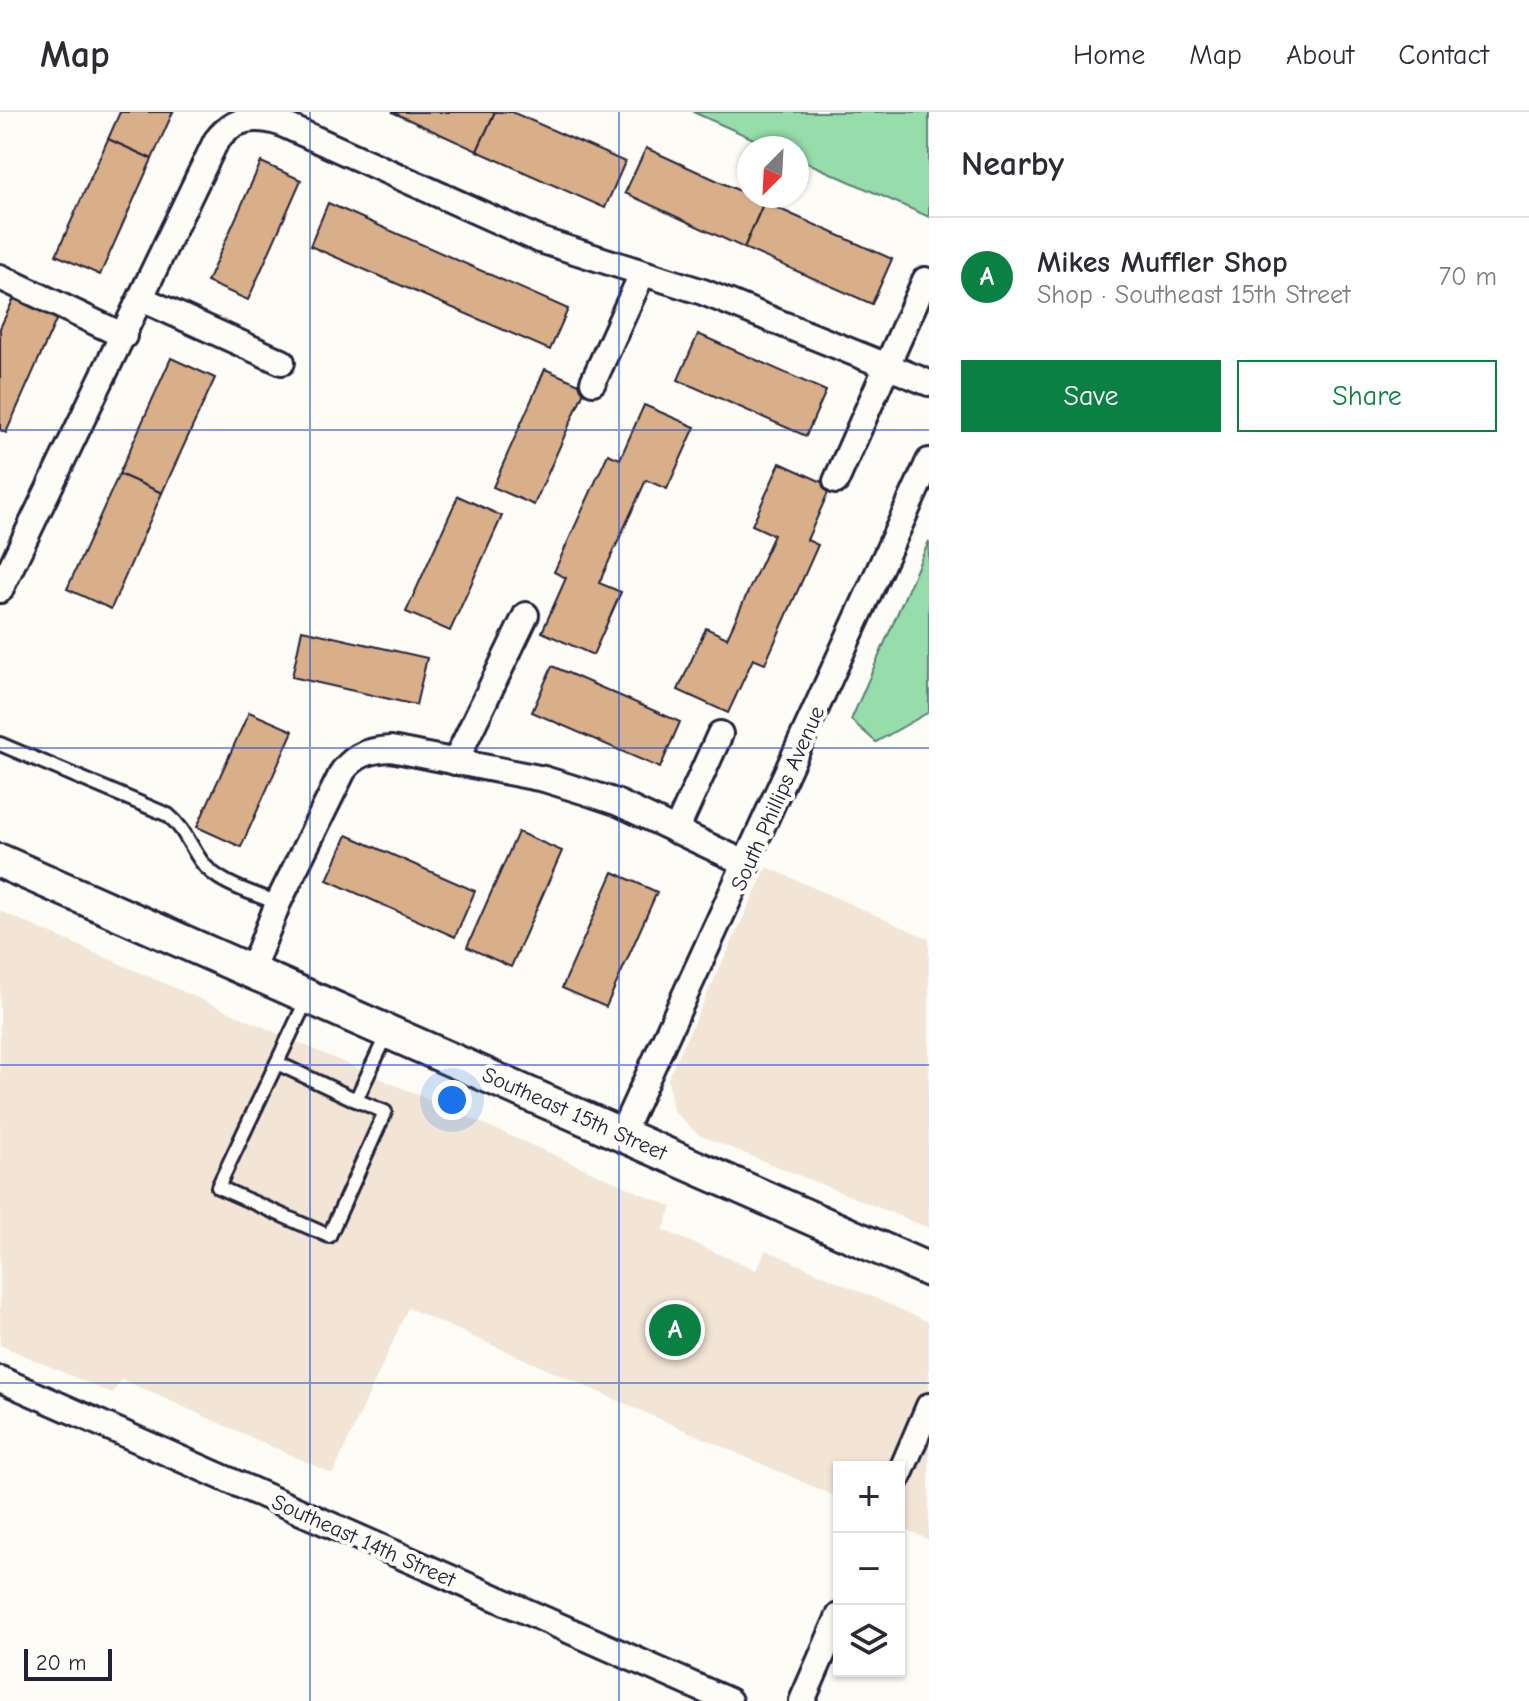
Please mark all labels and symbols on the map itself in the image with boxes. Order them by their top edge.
north arrow [737,136,809,208]
street label: South Phillips Avenue [726,702,830,895]
street label: Southeast 15th Street [478,1061,672,1167]
your location [432,1080,472,1120]
pin: A [649,1300,701,1360]
street label: Southeast 14th Street [268,1489,460,1593]
scale bar [24,1645,112,1681]

